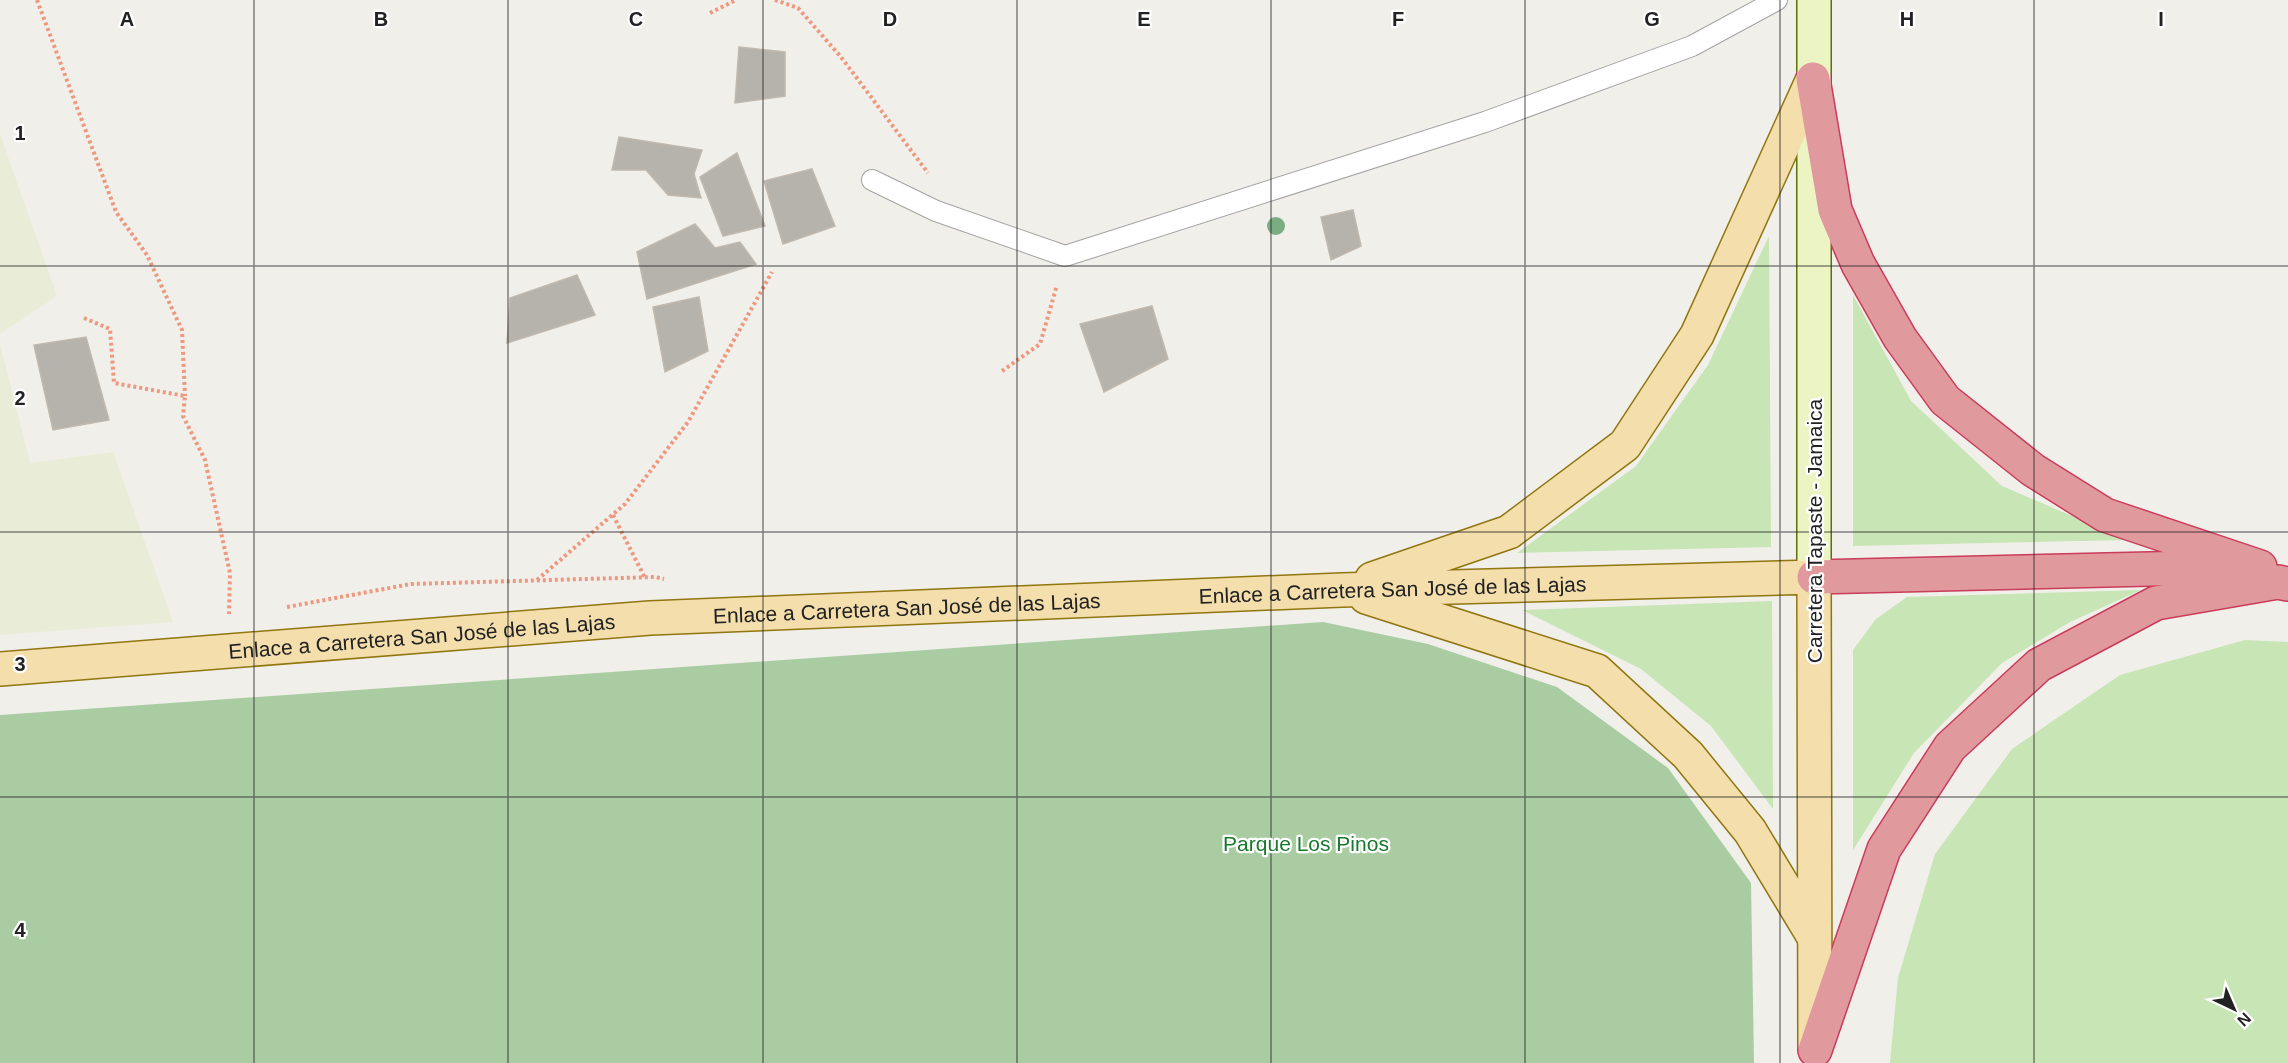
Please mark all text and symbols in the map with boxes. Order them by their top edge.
text: A [120,8,134,30]
text: B [374,8,388,30]
text: C [629,8,643,30]
text: D [883,8,897,30]
text: E [1137,8,1151,30]
text: F [1392,8,1404,30]
text: G [1644,8,1660,30]
text: H [1900,8,1914,30]
text: I [2158,8,2164,30]
text: 1 [14,122,26,144]
text: 2 [14,387,26,409]
street label: Carretera Tapaste - Jamaica [1803,398,1826,663]
street label: Enlace a Carretera San José de las Lajas [1198,572,1587,607]
street label: Enlace a Carretera San José de las Lajas [713,588,1101,627]
street label: Enlace a Carretera San José de las Lajas [227,609,616,663]
text: 3 [14,653,26,675]
park label: Parque Los Pinos [1223,832,1389,855]
text: 4 [14,919,26,941]
north arrow [2204,979,2264,1039]
text: N [2234,1009,2254,1030]

